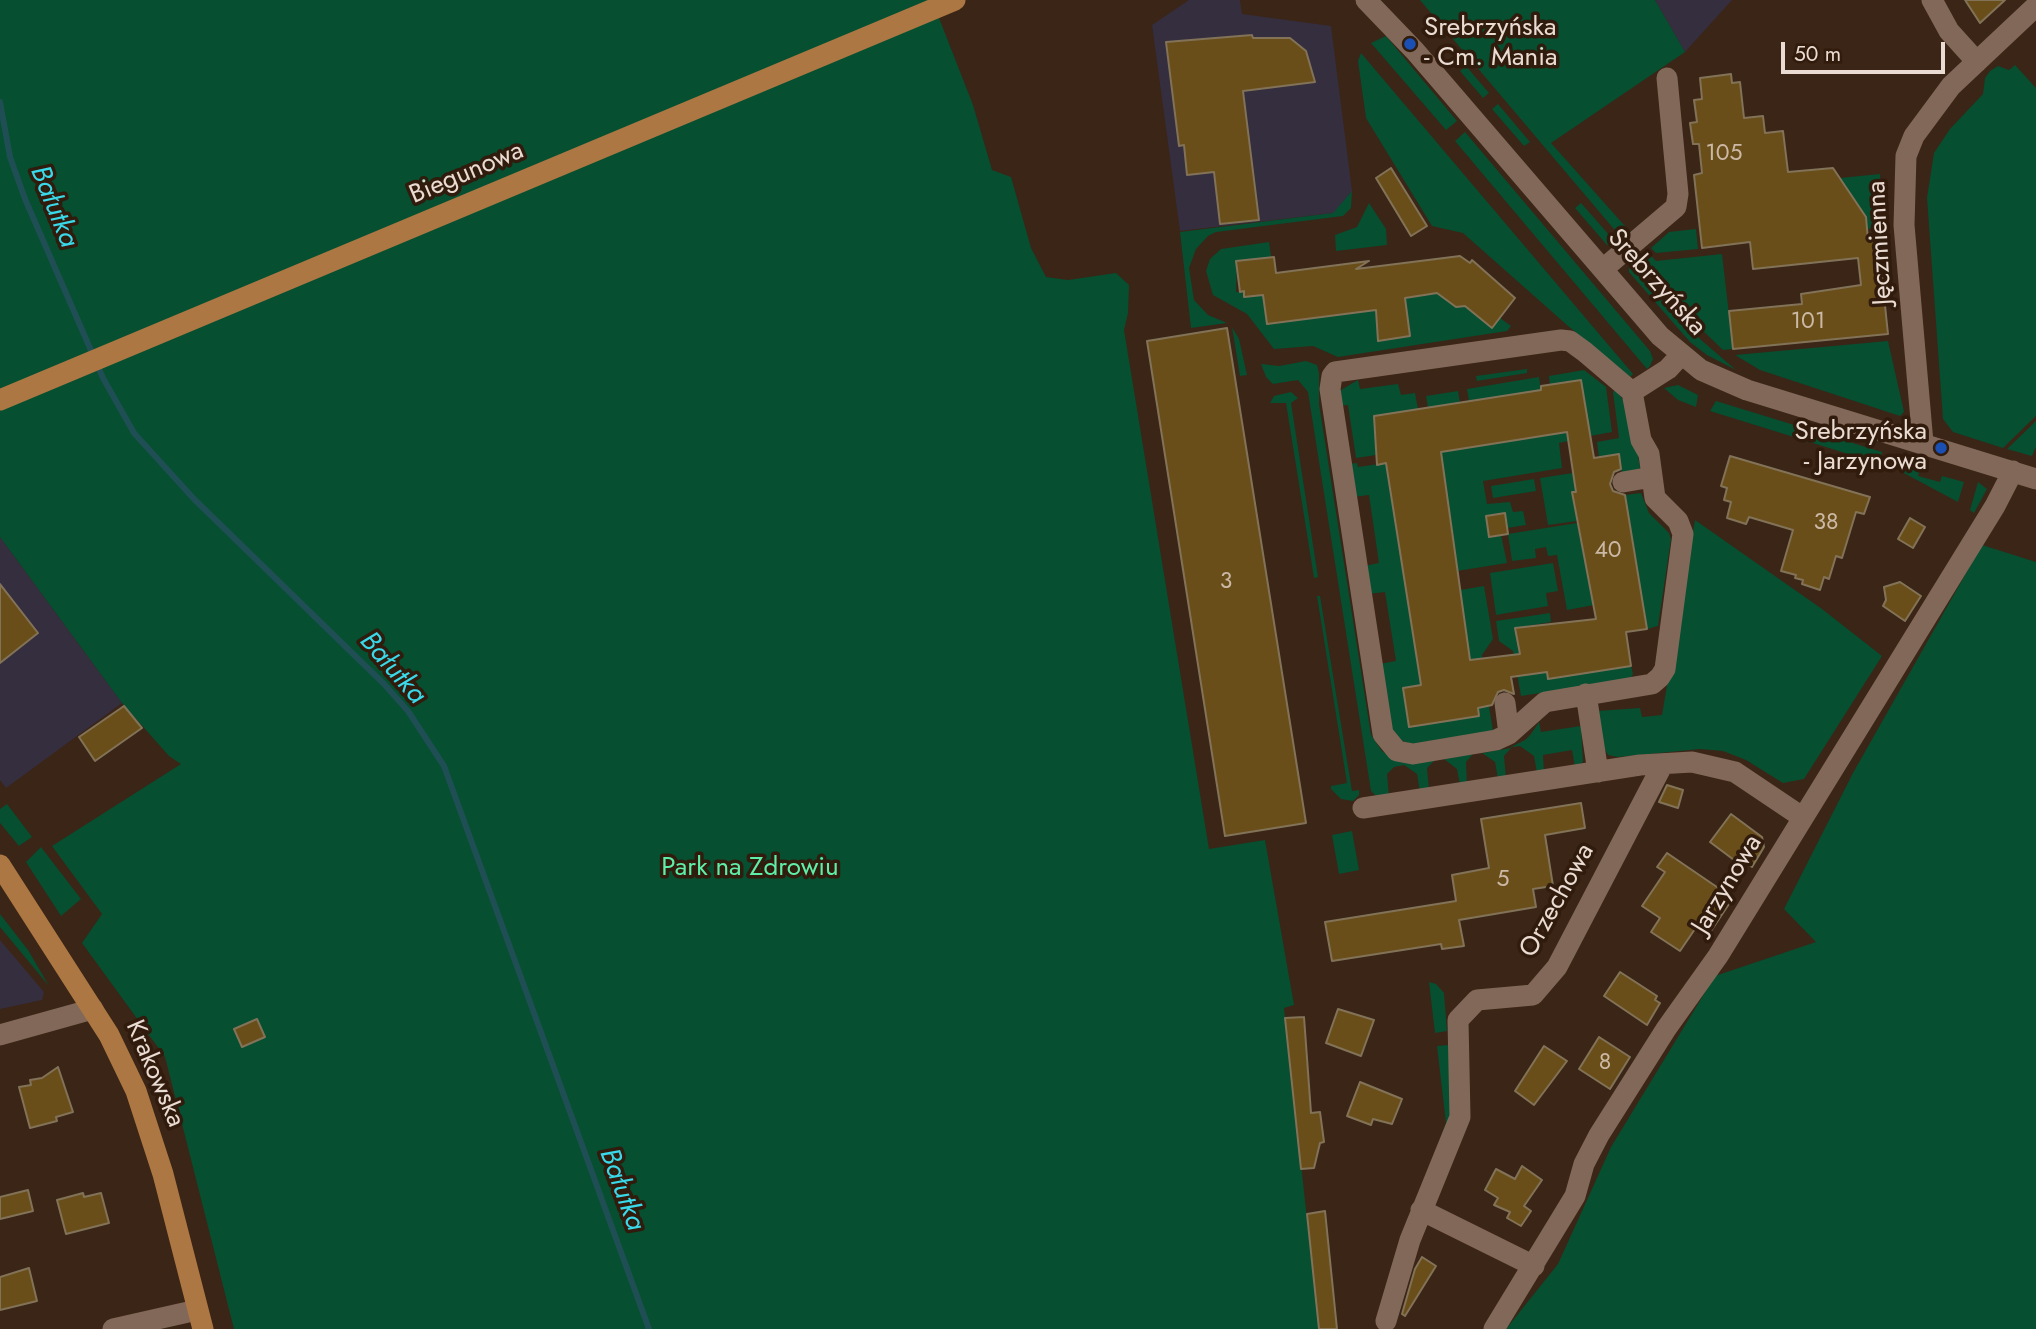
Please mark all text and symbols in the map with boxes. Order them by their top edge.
place label: Srebrzyńska - Cm. Mania [1424,13,1557,74]
scale bar [1784,28,1948,72]
marker: Srebrzyńska - Cm. Mania [1402,36,1418,52]
text: 50 m [1794,39,1841,69]
street label: Biegunowa [405,136,529,212]
house number: 105 [1705,140,1743,168]
water label: Bałutka [21,161,85,253]
street label: Jęczmienna [1862,180,1900,306]
street label: Srebrzyńska [1600,223,1712,343]
house number: 101 [1791,308,1825,336]
place label: Srebrzyńska - Jarzynowa [1794,417,1927,478]
marker: Srebrzyńska - Jarzynowa [1933,440,1949,456]
house number: 38 [1813,509,1839,537]
house number: 40 [1594,537,1622,565]
house number: 3 [1220,568,1232,596]
water label: Bałutka [351,626,433,712]
street label: Jarzynowa [1686,830,1770,940]
street label: Orzechowa [1514,839,1602,963]
park label: Park na Zdrowiu [661,853,839,885]
house number: 5 [1497,866,1509,894]
street label: Krakowska [118,1016,190,1132]
house number: 8 [1599,1049,1611,1077]
water label: Bałutka [591,1144,651,1236]

